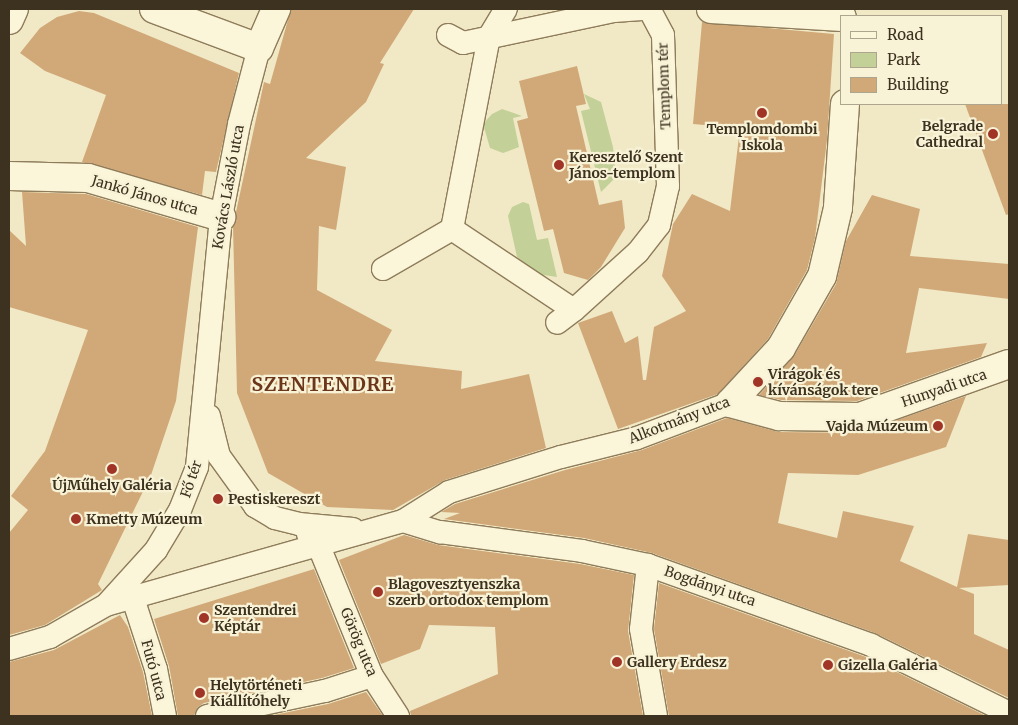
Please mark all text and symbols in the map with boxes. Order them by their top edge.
legend [840,15,1003,105]
text: Road [887,25,923,44]
street label: Templom tér [654,42,674,130]
text: Park [887,50,920,69]
text: Building [887,75,949,94]
marker: Templomdombi Iskola [756,107,768,119]
place label: Belgrade Cathedral [916,118,983,150]
place label: Templomdombi Iskola [706,121,818,154]
street label: Kovács László utca [209,124,247,250]
marker: Belgrade Cathedral [987,128,999,140]
place label: Keresztelő Szent János-templom [569,149,683,182]
marker: Keresztelő Szent János-templom [553,159,565,171]
street label: Jankó János utca [90,172,200,218]
place label: Virágok és kívánságok tere [768,366,878,398]
street label: Hunyadi utca [899,366,989,410]
district label: SZENTENDRE [250,374,396,396]
marker: Virágok és kívánságok tere [752,376,764,388]
street label: Alkotmány utca [626,393,732,447]
place label: Vajda Múzeum [826,418,928,434]
marker: Vajda Múzeum [932,420,944,432]
street label: Fő tér [177,458,205,500]
marker: ÚjMűhely Galéria [106,463,118,475]
place label: ÚjMűhely Galéria [52,477,172,493]
place label: Pestiskereszt [228,491,320,507]
marker: Pestiskereszt [212,493,224,505]
place label: Kmetty Múzeum [86,511,202,527]
marker: Kmetty Múzeum [70,513,82,525]
street label: Bogdányi utca [662,562,758,610]
place label: Blagovesztyenszka szerb ortodox templom [388,576,549,608]
marker: Blagovesztyenszka szerb ortodox templom [372,586,384,598]
place label: Szentendrei Képtár [214,602,296,634]
street label: Görög utca [337,605,381,679]
marker: Szentendrei Képtár [198,612,210,624]
street label: Futó utca [138,638,170,702]
place label: Gallery Erdesz [627,654,727,670]
marker: Gallery Erdesz [611,656,623,668]
place label: Gizella Galéria [838,657,937,673]
marker: Gizella Galéria [822,659,834,671]
place label: Helytörténeti Kiállítóhely [210,677,302,710]
marker: Helytörténeti Kiállítóhely [194,687,206,699]

